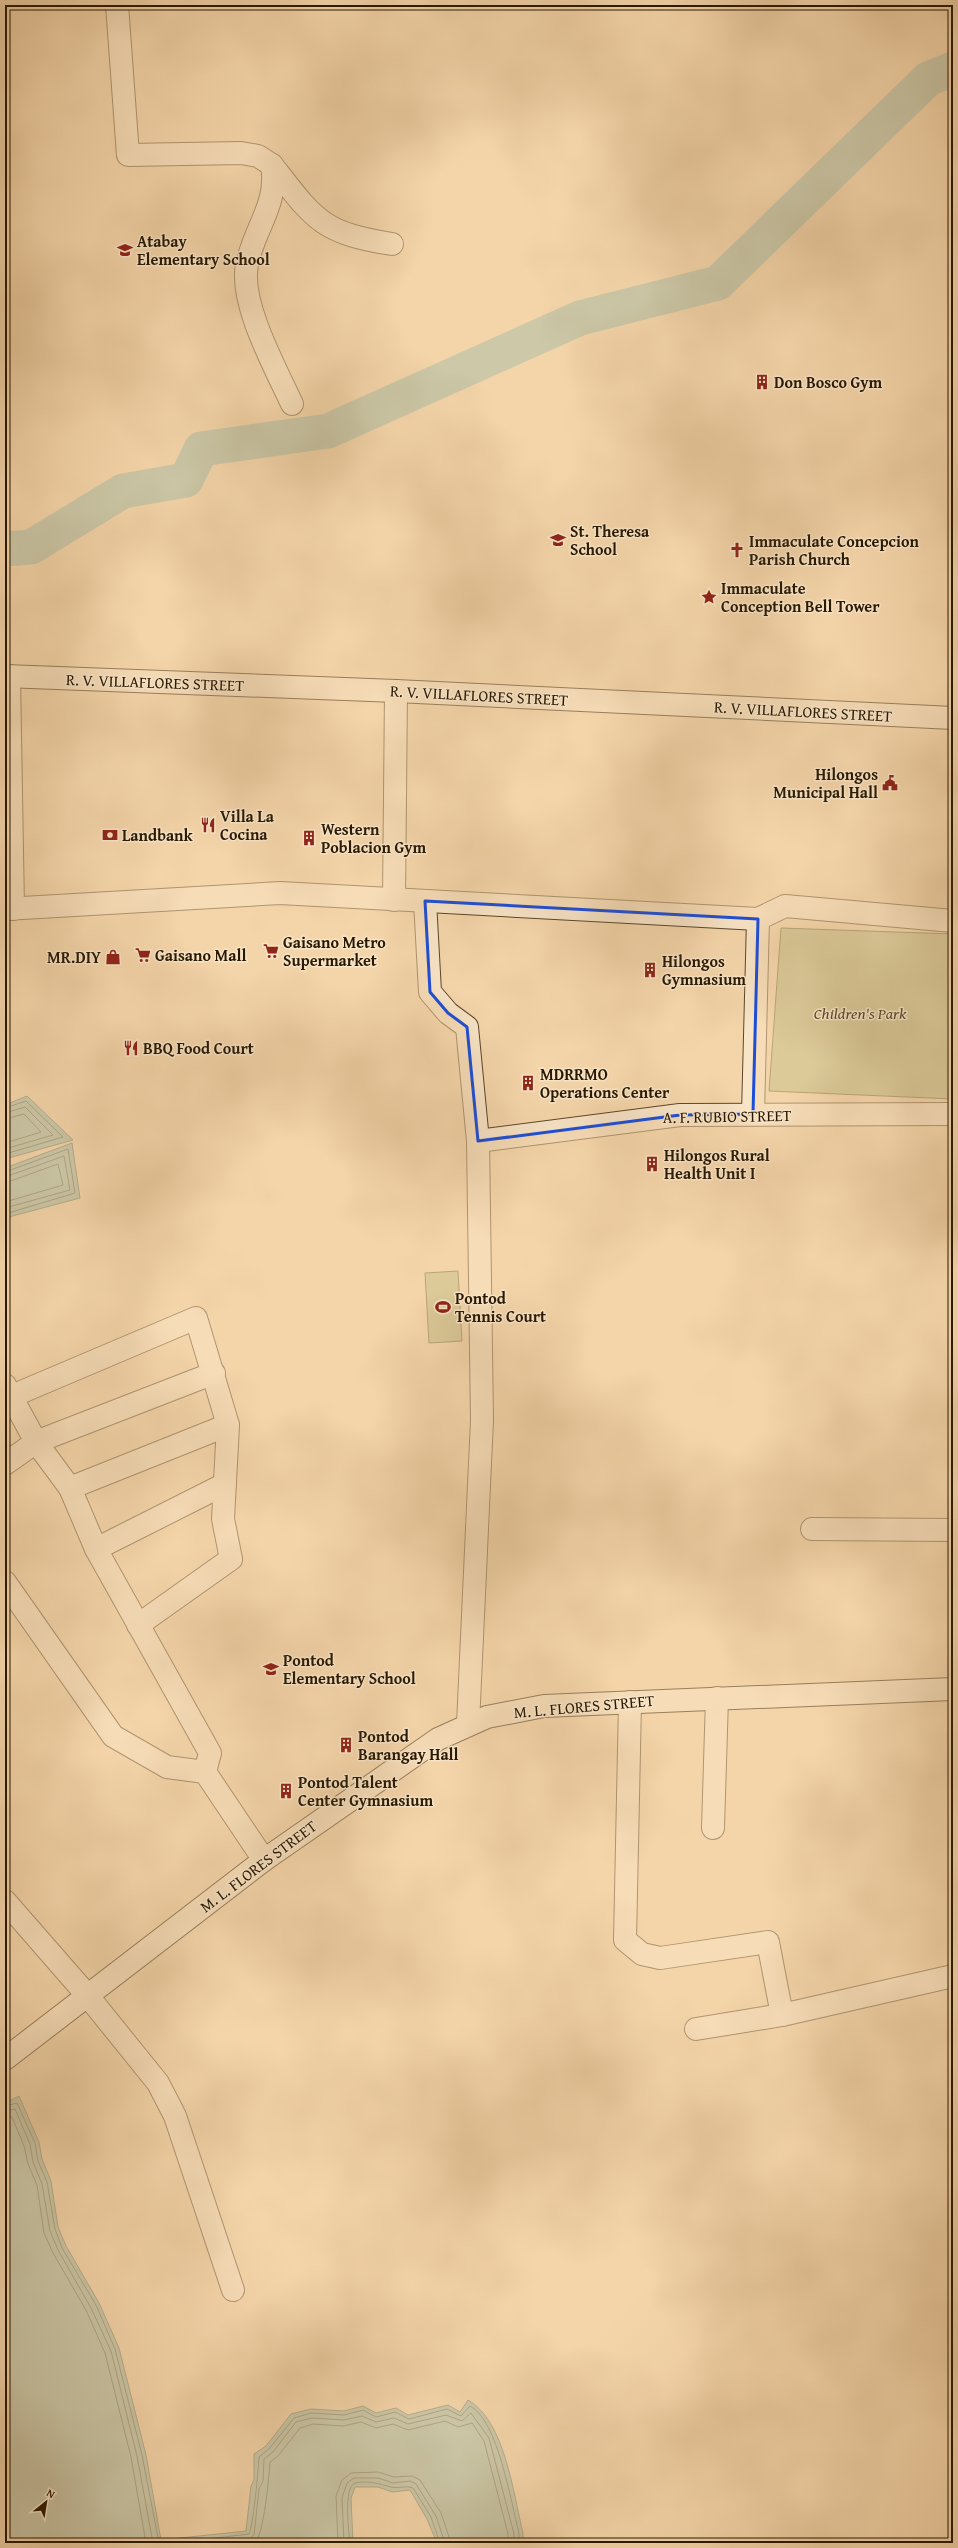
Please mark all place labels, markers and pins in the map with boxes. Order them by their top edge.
place label: Atabay Elementary School [137,229,270,271]
school or university icon: Atabay Elementary School [116,241,134,259]
place label: Don Bosco Gym [774,370,883,394]
building icon: Don Bosco Gym [753,373,771,391]
place label: St. Theresa School [570,519,650,561]
place label: Immaculate Concepcion Parish Church [749,529,919,571]
school or university icon: St. Theresa School [549,531,567,549]
church icon: Immaculate Concepcion Parish Church [728,541,746,559]
place label: Immaculate Conception Bell Tower [721,576,880,618]
place icon: Immaculate Conception Bell Tower [700,588,718,606]
place label: Hilongos Municipal Hall [773,762,878,804]
public building icon: Hilongos Municipal Hall [881,774,899,792]
place label: Villa La Cocina [220,804,275,846]
restaurant icon: Villa La Cocina [199,816,217,834]
place label: Western Poblacion Gym [321,817,426,859]
place label: Landbank [122,823,194,847]
bank icon: Landbank [101,826,119,844]
building icon: Western Poblacion Gym [300,829,318,847]
place label: Gaisano Metro Supermarket [283,930,386,972]
supermarket icon: Gaisano Metro Supermarket [262,942,280,960]
place label: Gaisano Mall [155,943,246,967]
place label: MR.DIY [47,945,101,969]
supermarket icon: Gaisano Mall [134,946,152,964]
shop icon: MR.DIY [104,948,122,966]
place label: Hilongos Gymnasium [662,949,746,991]
building icon: Hilongos Gymnasium [641,961,659,979]
place label: BBQ Food Court [143,1036,254,1060]
restaurant icon: BBQ Food Court [122,1039,140,1057]
place label: MDRRMO Operations Center [540,1062,670,1104]
building icon: MDRRMO Operations Center [519,1074,537,1092]
place label: Hilongos Rural Health Unit Ⅰ [664,1143,770,1185]
building icon: Hilongos Rural Health Unit Ⅰ [643,1155,661,1173]
place label: Pontod Tennis Court [455,1286,546,1328]
sports icon: Pontod Tennis Court [434,1298,452,1316]
place label: Pontod Elementary School [283,1648,416,1690]
school or university icon: Pontod Elementary School [262,1660,280,1678]
place label: Pontod Barangay Hall [358,1724,459,1766]
building icon: Pontod Barangay Hall [337,1736,355,1754]
place label: Pontod Talent Center Gymnasium [298,1770,433,1812]
building icon: Pontod Talent Center Gymnasium [277,1782,295,1800]

